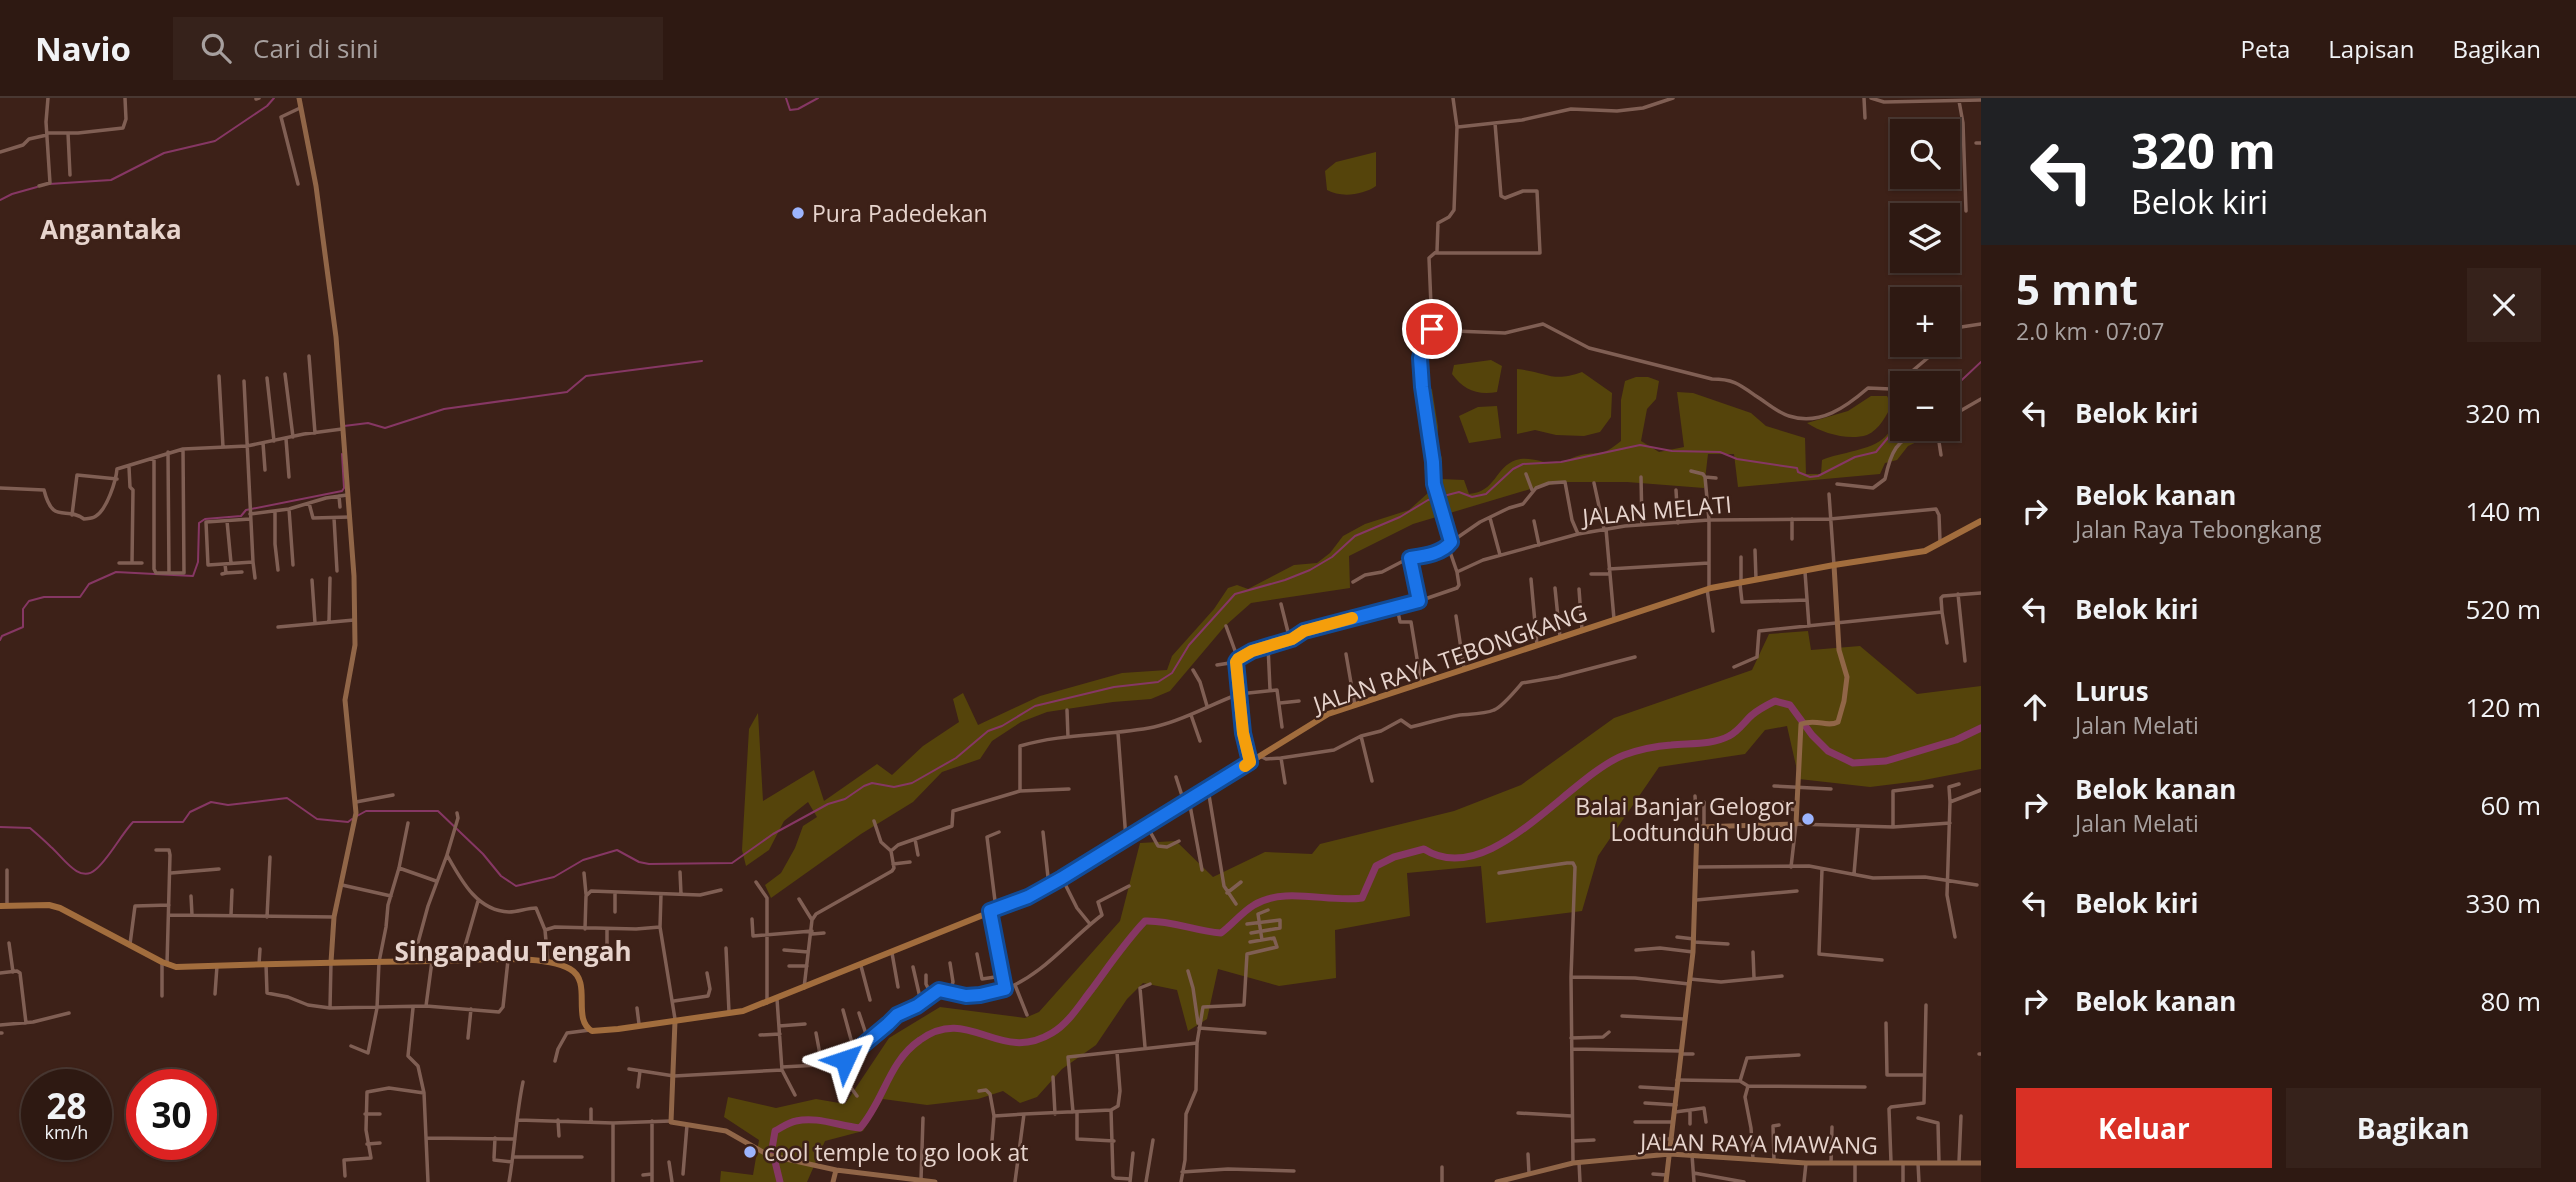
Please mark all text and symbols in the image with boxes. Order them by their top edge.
search box [173,17,663,80]
text: Navio [35,26,131,71]
icon: search [197,29,235,67]
text: Cari di sini [253,30,379,66]
text: Peta [2240,32,2290,65]
text: Lapisan [2328,32,2414,65]
text: Bagikan [2452,32,2541,65]
text: 320 m [2131,117,2276,183]
map controls [1890,119,1960,441]
button: search [1890,119,1960,189]
icon: left [2016,126,2107,217]
text: Belok kiri [2131,180,2268,223]
place label: Pura Padedekan [812,197,988,229]
button: layers [1890,203,1960,273]
marker: Pura Padedekan [790,205,806,221]
district label: Angantaka [40,211,182,247]
text: 5 mnt [2016,260,2138,317]
button: close [2467,268,2541,342]
button: + [1890,287,1960,357]
pin [1402,299,1462,359]
icon: arrive [1413,310,1451,348]
text: 2.0 km · 07:07 [2016,315,2164,347]
button: − [1890,371,1960,441]
icon: left [2016,394,2054,432]
text: Belok kiri [2075,395,2199,431]
text: 320 m [2466,395,2541,431]
text: Belok kanan [2075,477,2236,513]
street label: JALAN MELATI [1579,488,1733,533]
icon: right [2016,492,2054,530]
text: 140 m [2466,493,2541,529]
text: Jalan Raya Tebongkang [2075,513,2321,545]
icon: left [2016,590,2054,628]
text: Belok kiri [2075,591,2199,627]
text: 520 m [2466,591,2541,627]
street label: JALAN RAYA TEBONGKANG [1307,596,1591,721]
text: Lurus [2075,673,2149,709]
icon: ahead [2016,688,2054,726]
text: 120 m [2466,689,2541,725]
text: Jalan Melati [2075,709,2199,741]
text: Belok kanan [2075,771,2236,807]
icon: right [2016,786,2054,824]
text: 60 m [2480,787,2541,823]
place label: Balai Banjar Gelogor Lodtunduh Ubud [1575,790,1795,848]
text: Jalan Melati [2075,807,2199,839]
marker: Balai Banjar Gelogor Lodtunduh Ubud [1800,811,1816,827]
icon: left [2016,884,2054,922]
text: Belok kiri [2075,885,2199,921]
text: 330 m [2466,885,2541,921]
district label: Singapadu Tengah [394,933,632,969]
icon: right [2016,982,2054,1020]
text: Belok kanan [2075,983,2236,1019]
text: 80 m [2480,983,2541,1019]
position arrow [808,1023,882,1097]
speed limit sign: 30 [126,1069,217,1160]
text: 28 [46,1082,87,1129]
button: Keluar [2016,1088,2272,1168]
button: Bagikan [2286,1088,2541,1168]
text: km/h [45,1120,88,1144]
street label: JALAN RAYA MAWANG [1638,1125,1878,1161]
place label: cool temple to go look at [764,1136,1028,1168]
marker: cool temple to go look at [742,1144,758,1160]

